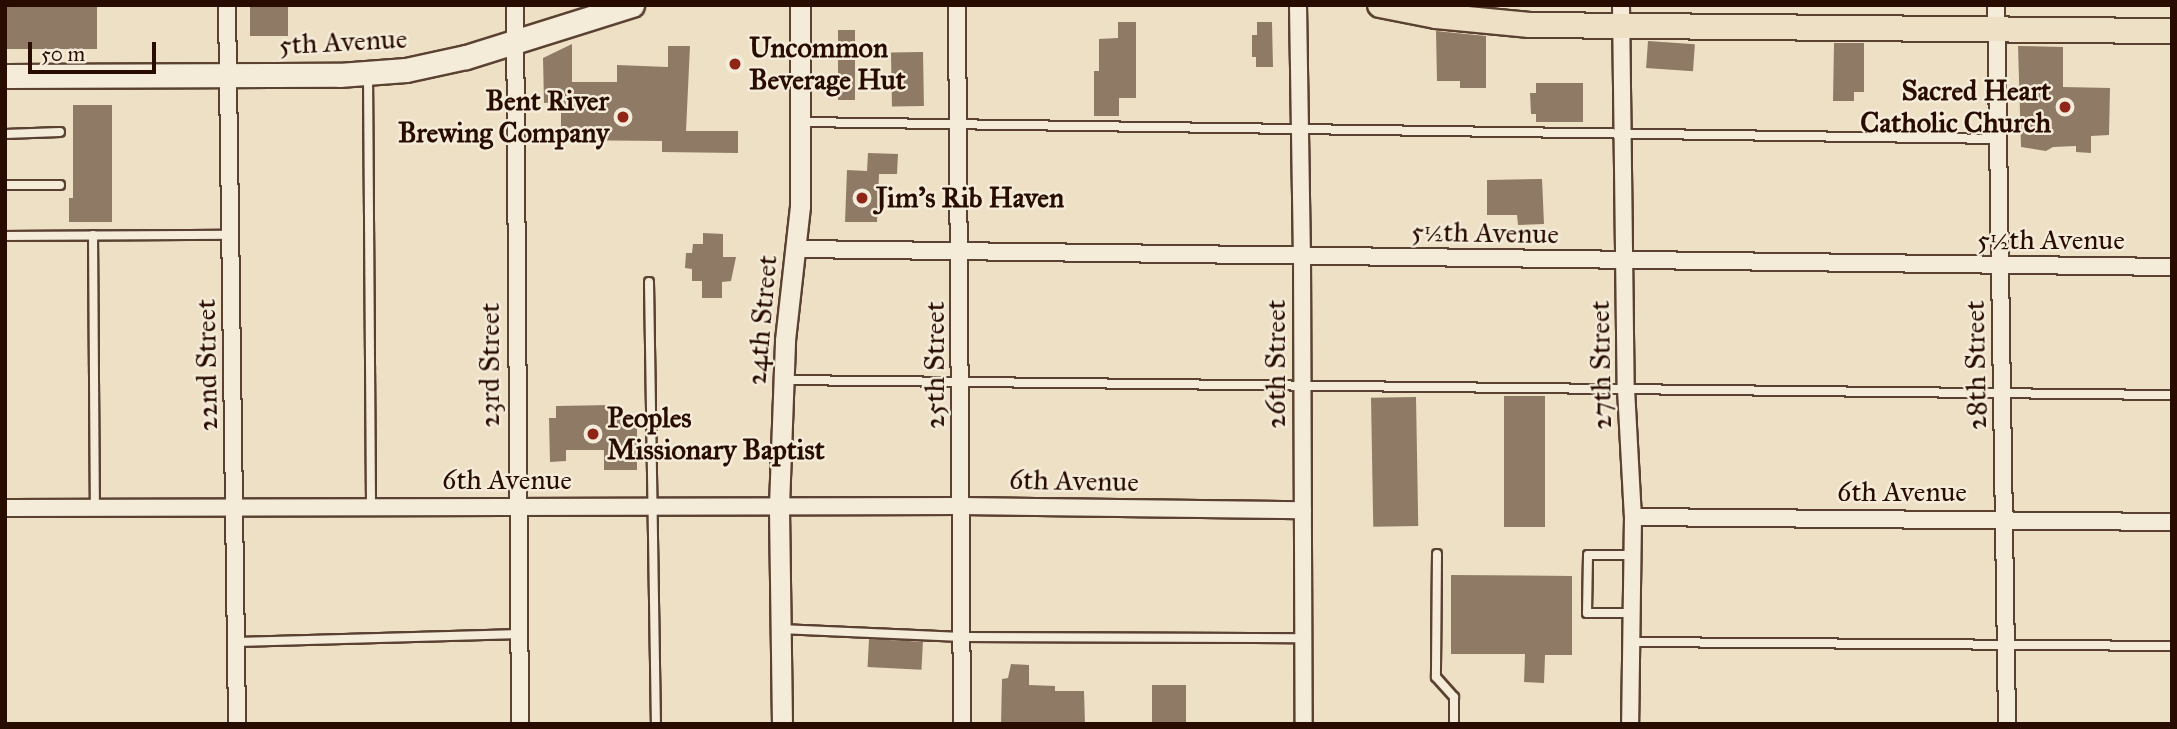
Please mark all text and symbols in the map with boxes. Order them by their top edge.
street label: 5th Avenue [278,22,408,62]
scale bar [32,28,159,72]
place label: Uncommon Beverage Hut [749,31,906,97]
text: 50 m [41,41,85,67]
marker: Uncommon Beverage Hut [727,56,743,72]
place label: Sacred Heart Catholic Church [1860,74,2051,140]
place label: Bent River Brewing Company [398,84,609,150]
marker: Sacred Heart Catholic Church [2057,99,2073,115]
marker: Bent River Brewing Company [615,109,631,125]
place label: Jim's Rib Haven [876,181,1064,215]
marker: Jim's Rib Haven [854,190,870,206]
street label: 5½th Avenue [1411,215,1559,251]
street label: 5½th Avenue [1977,223,2125,257]
street label: 24th Street [740,254,784,386]
street label: 22nd Street [189,299,225,431]
street label: 26th Street [1259,299,1293,429]
street label: 27th Street [1583,300,1619,430]
street label: 28th Street [1958,300,1994,430]
street label: 25th Street [918,301,952,429]
street label: 23rd Street [473,302,507,428]
place label: Peoples Missionary Baptist [607,401,825,467]
marker: Peoples Missionary Baptist [585,426,601,442]
street label: 6th Avenue [442,463,572,497]
street label: 6th Avenue [1009,463,1139,499]
street label: 6th Avenue [1837,475,1967,509]

